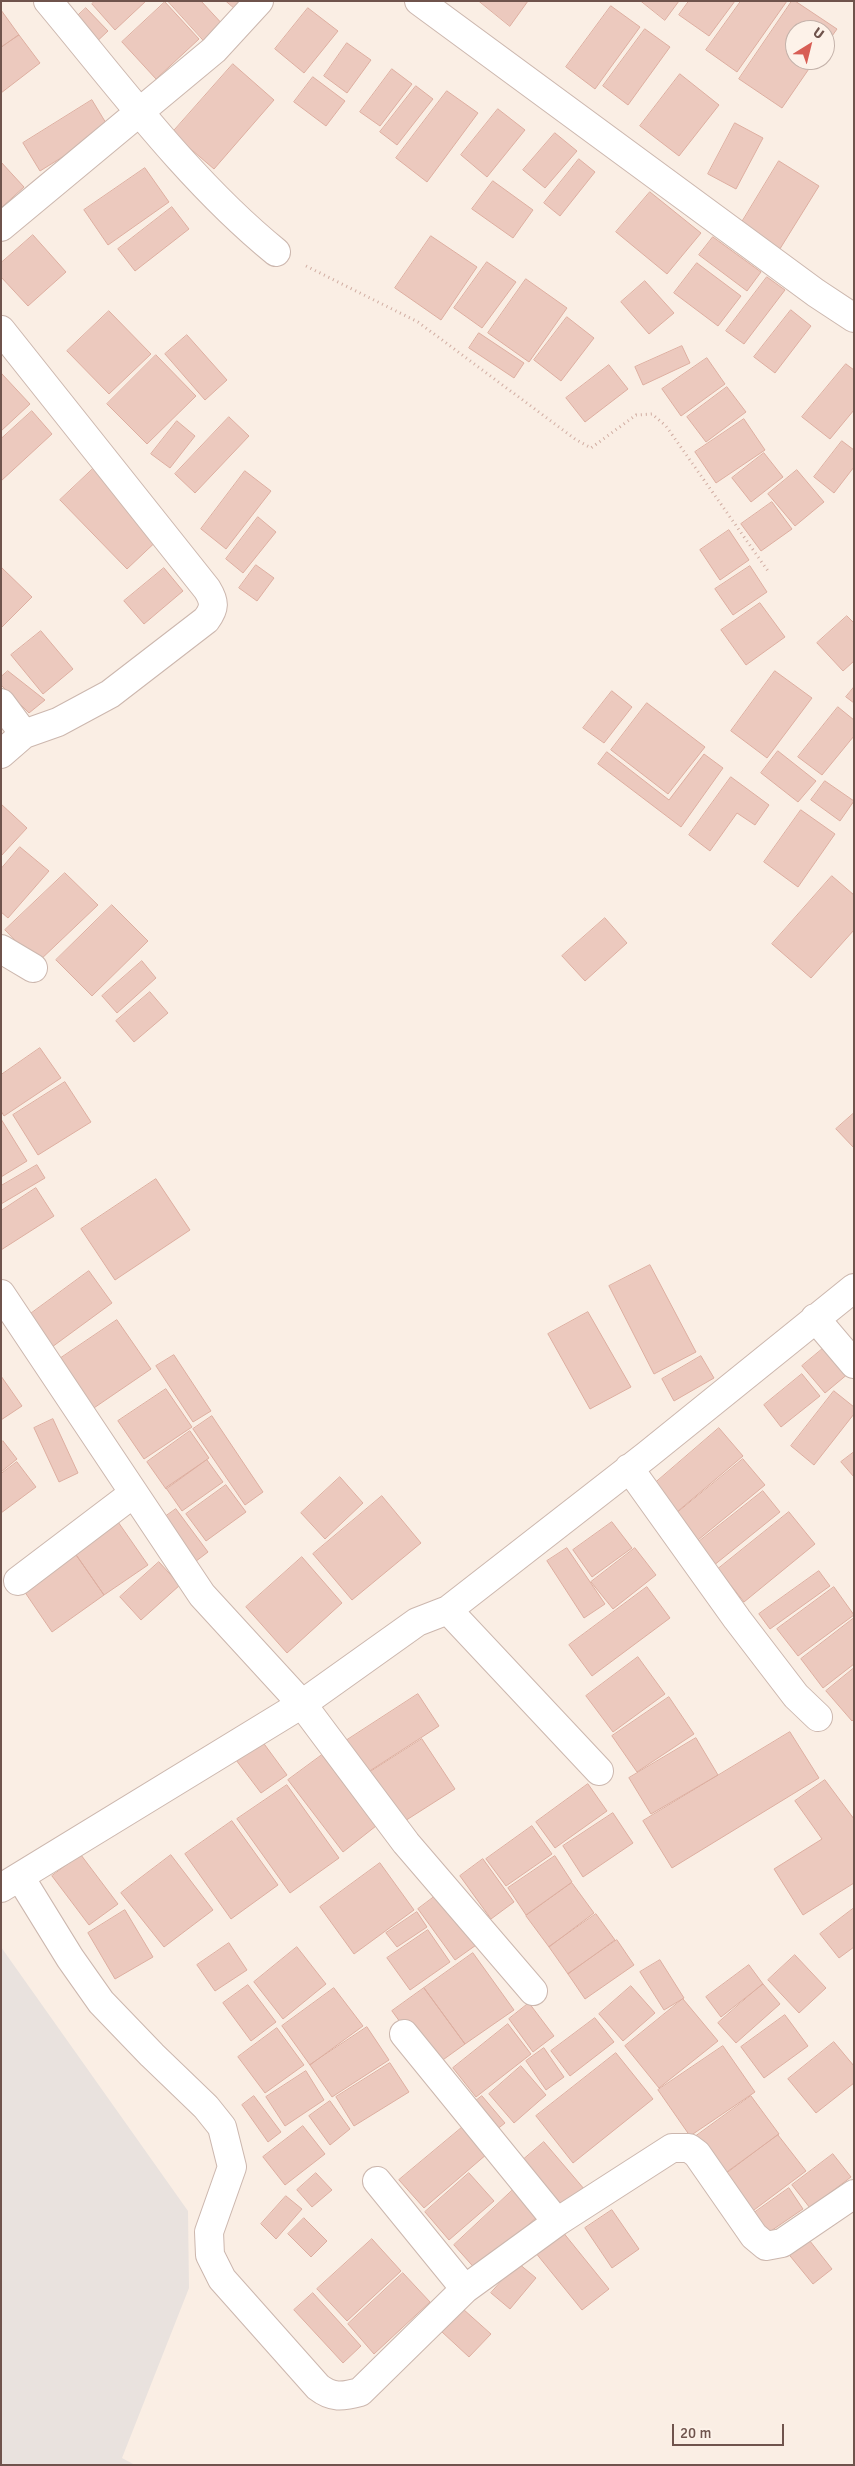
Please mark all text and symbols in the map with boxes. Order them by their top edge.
north arrow [785,20,835,70]
text: U [810,24,827,43]
scale bar [675,2414,788,2446]
text: 20 m [680,2424,711,2442]

